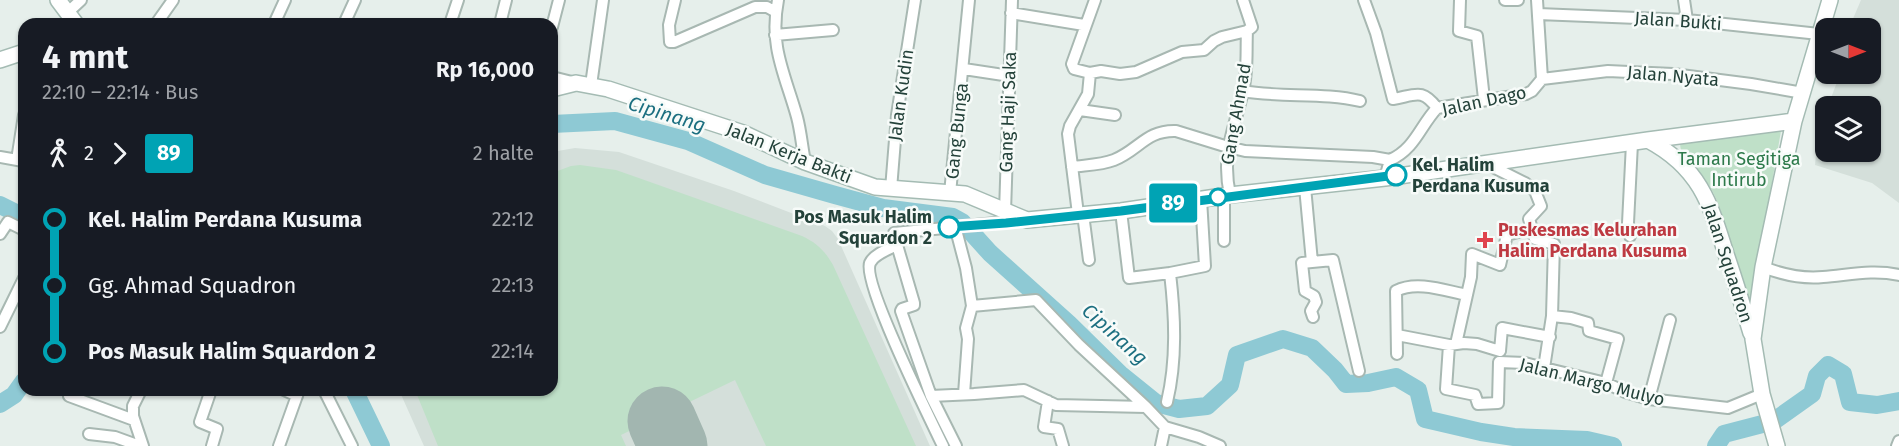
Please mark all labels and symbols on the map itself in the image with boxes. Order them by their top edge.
street label: Jalan Bukti [1634,7,1722,35]
north arrow [1815,18,1881,84]
street label: Jalan Kudin [884,48,918,142]
street label: Gang Haji Saka [995,51,1021,173]
street label: Jalan Nyata [1626,61,1720,91]
street label: Gang Ahmad [1216,62,1256,166]
street label: Jalan Dago [1440,81,1528,121]
street label: Gang Bunga [941,82,973,180]
water label: Cipinang [625,91,709,137]
street label: Jalan Kerja Bakti [723,118,855,188]
park label: Taman Segitiga Intirub [1677,148,1801,191]
place label: Kel. Halim Perdana Kusuma [1412,154,1550,197]
marker: Kel. Halim Perdana Kusuma [1385,164,1407,186]
line badge: 89 [1146,184,1200,222]
unlabelled marker [1209,188,1227,206]
street label: Jalan Squadron [1698,200,1758,326]
place label: Pos Masuk Halim Squardon 2 [794,206,932,249]
marker: Pos Masuk Halim Squardon 2 [938,216,960,238]
place label: Puskesmas Kelurahan Halim Perdana Kusuma [1498,219,1687,262]
marker: Puskesmas Kelurahan Halim Perdana Kusuma [1476,231,1494,249]
water label: Cipinang [1077,298,1153,370]
street label: Jalan Margo Mulyo [1517,353,1667,411]

